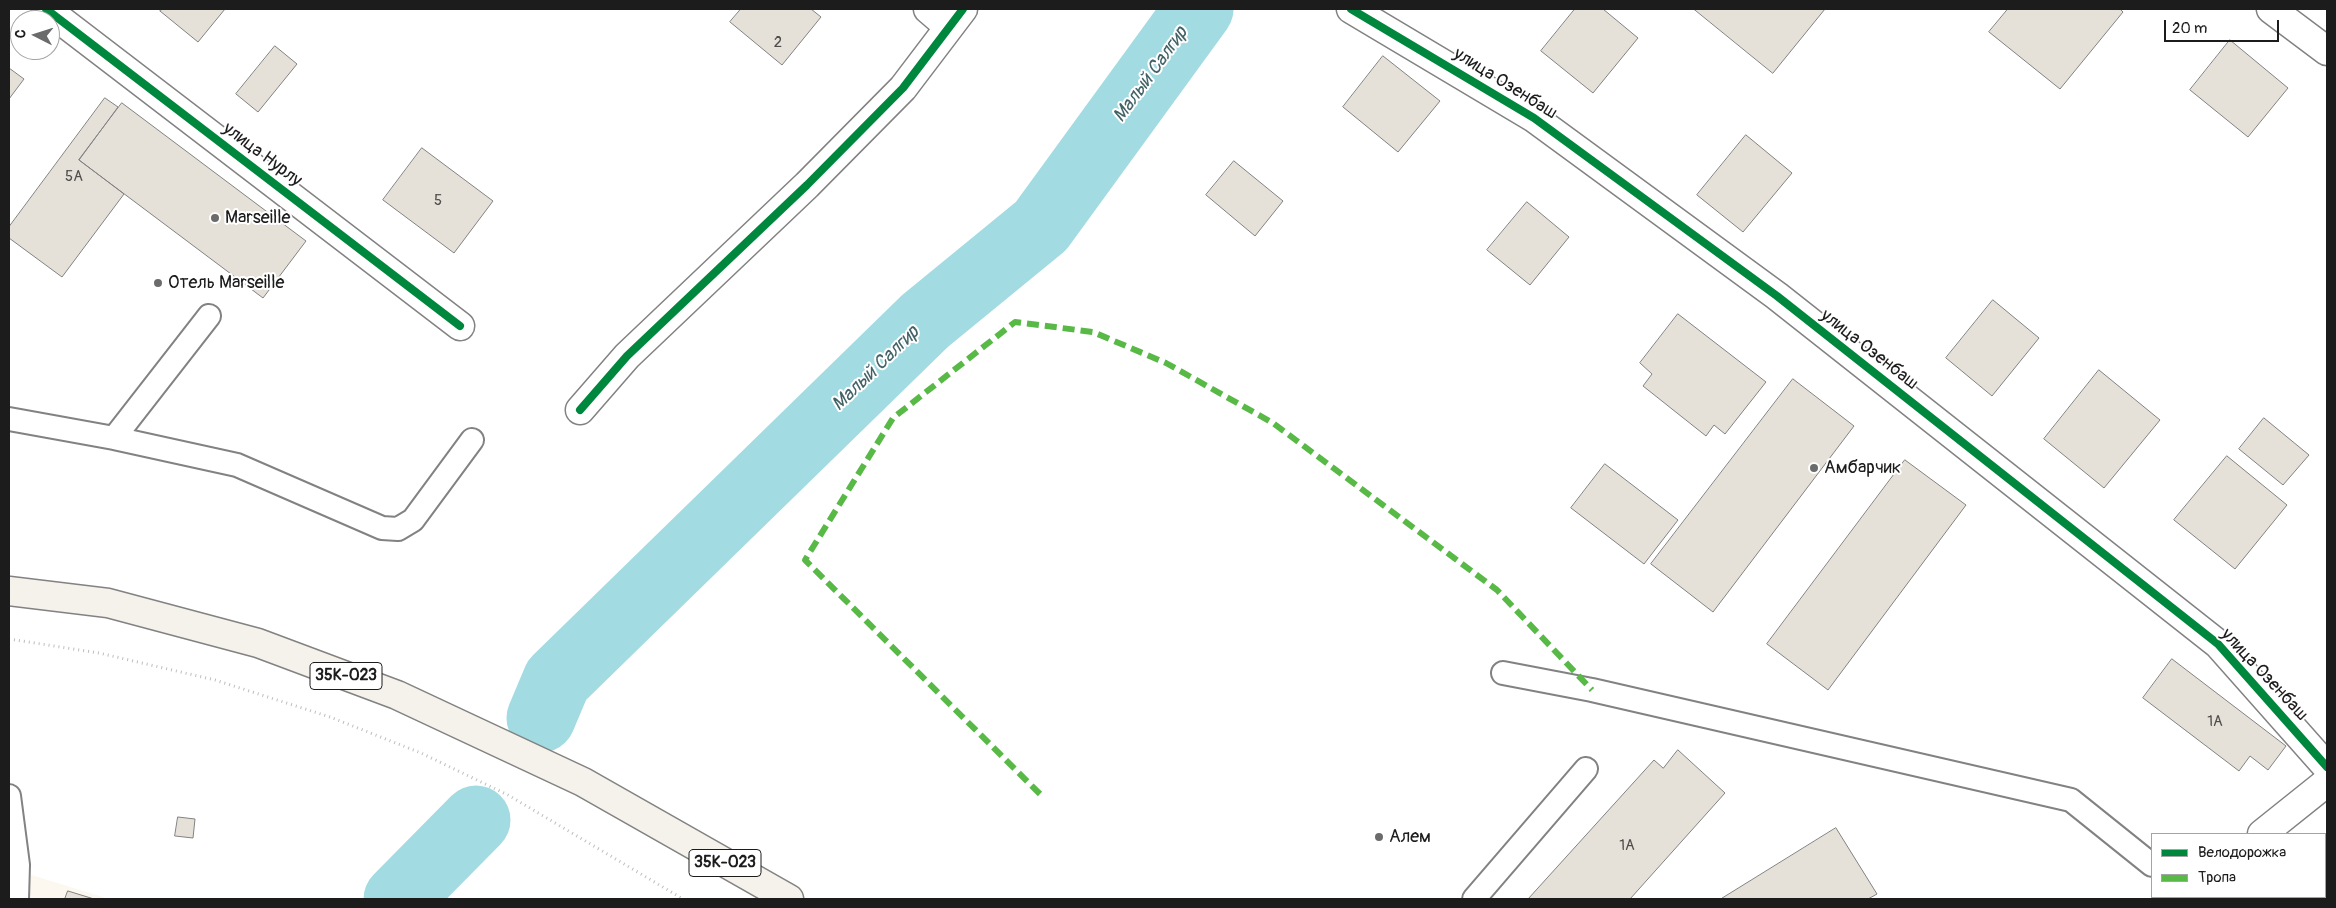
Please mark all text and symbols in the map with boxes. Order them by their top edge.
north arrow [10,10,60,60]
scale bar [2166,10,2281,42]
text: 20 m [2172,19,2207,38]
water label: Малый Салгир [1109,23,1193,127]
text: С [12,29,29,39]
house number: 2 [774,34,782,52]
street label: улица Озенбаш [1449,44,1561,124]
street label: улица Нурлу [218,118,306,192]
house number: 5А [65,168,83,186]
house number: 5 [434,192,442,210]
place label: Marseille [225,207,290,229]
marker: Marseille [209,212,221,224]
place label: Отель Marseille [168,272,284,294]
marker: Отель Marseille [152,277,164,289]
street label: улица Озенбаш [1816,305,1922,395]
water label: Малый Салгир [828,322,924,416]
place label: Амбарчик [1824,457,1901,479]
marker: Амбарчик [1808,462,1820,474]
street label: улица Озенбаш [2216,624,2312,726]
road number: 35К-023 [310,662,382,689]
house number: 1А [2207,713,2223,731]
place label: Алем [1389,826,1431,848]
marker: Алем [1373,831,1385,843]
legend [2151,833,2326,898]
house number: 1А [1619,837,1635,855]
text: Велодорожка [2198,843,2286,862]
road number: 35К-023 [689,850,761,876]
text: Тропа [2198,868,2236,887]

